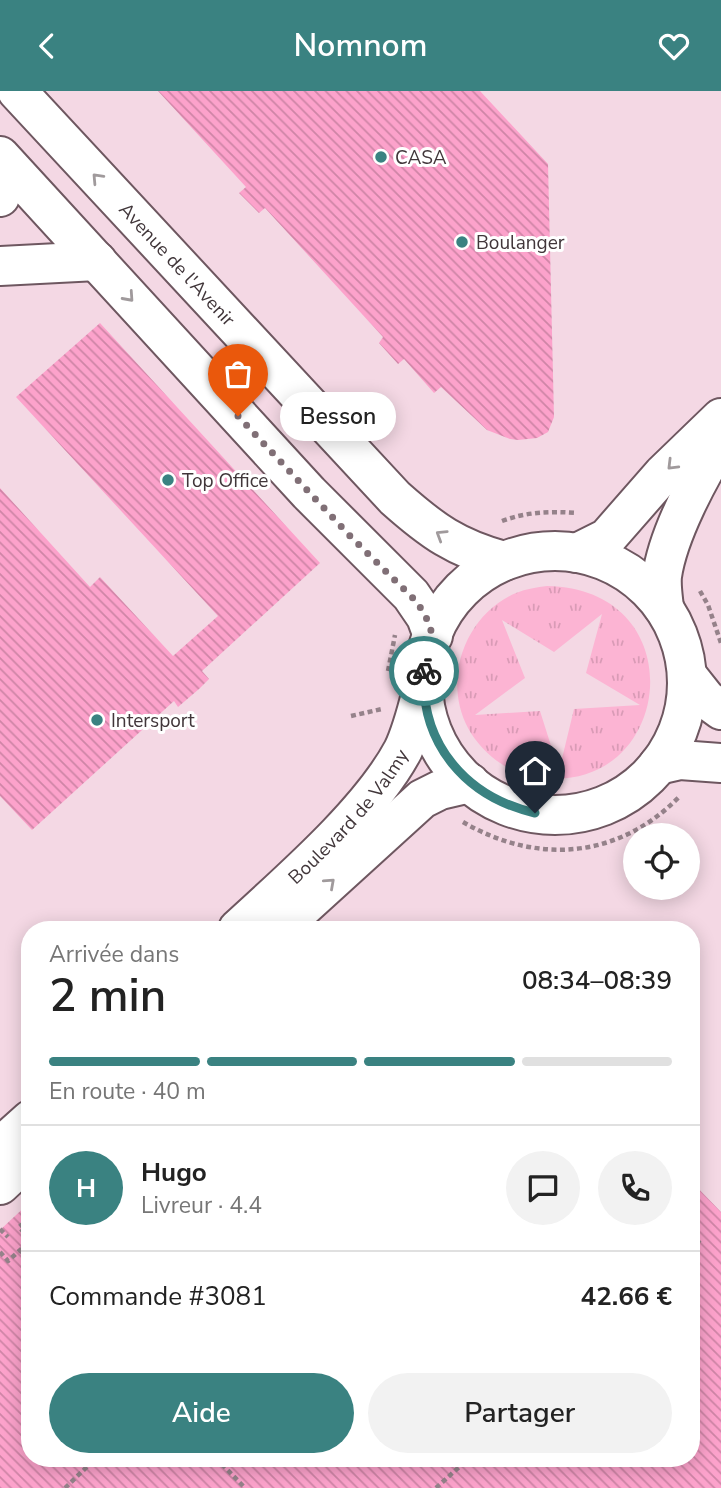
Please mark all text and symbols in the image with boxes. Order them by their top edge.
text: Nomnom [294,24,427,67]
icon: back [28,27,66,65]
icon: heart [655,27,693,65]
place label: CASA [395,145,447,171]
marker: CASA [373,149,389,165]
one-way arrow [93,173,106,186]
street label: Avenue de l'Avenir [113,197,241,332]
place label: Boulanger [476,230,565,256]
marker: Boulanger [454,234,470,250]
one-way arrow [121,289,133,302]
pin [208,344,268,416]
icon: bag [219,355,257,393]
callout: Besson [280,391,396,441]
text: Besson [300,401,376,432]
one-way arrow [667,457,680,470]
place label: Top Office [182,468,268,494]
marker: Top Office [160,472,176,488]
one-way arrow [436,531,449,544]
courier [389,636,459,706]
icon: bike [405,652,443,690]
place label: Intersport [111,708,195,734]
marker: Intersport [89,712,105,728]
pin [505,741,565,813]
street label: Boulevard de Valmy [283,744,415,890]
icon: home [516,752,554,790]
map controls [623,823,700,900]
button: locate [623,823,700,900]
one-way arrow [322,879,335,892]
text: Arrivée dans [49,939,179,970]
text: 08:34–08:39 [522,963,672,998]
text: 2 min [49,964,166,1027]
text: En route · 40 m [49,1076,206,1107]
button: chat [506,1151,580,1225]
button: phone [598,1151,672,1225]
text: Hugo [141,1155,207,1190]
text: H [76,1171,96,1206]
text: Livreur · 4.4 [141,1190,262,1221]
text: Commande #3081 [49,1279,267,1314]
text: 42.66 € [581,1279,672,1314]
button: Aide [49,1373,354,1453]
button: Partager [368,1373,672,1453]

